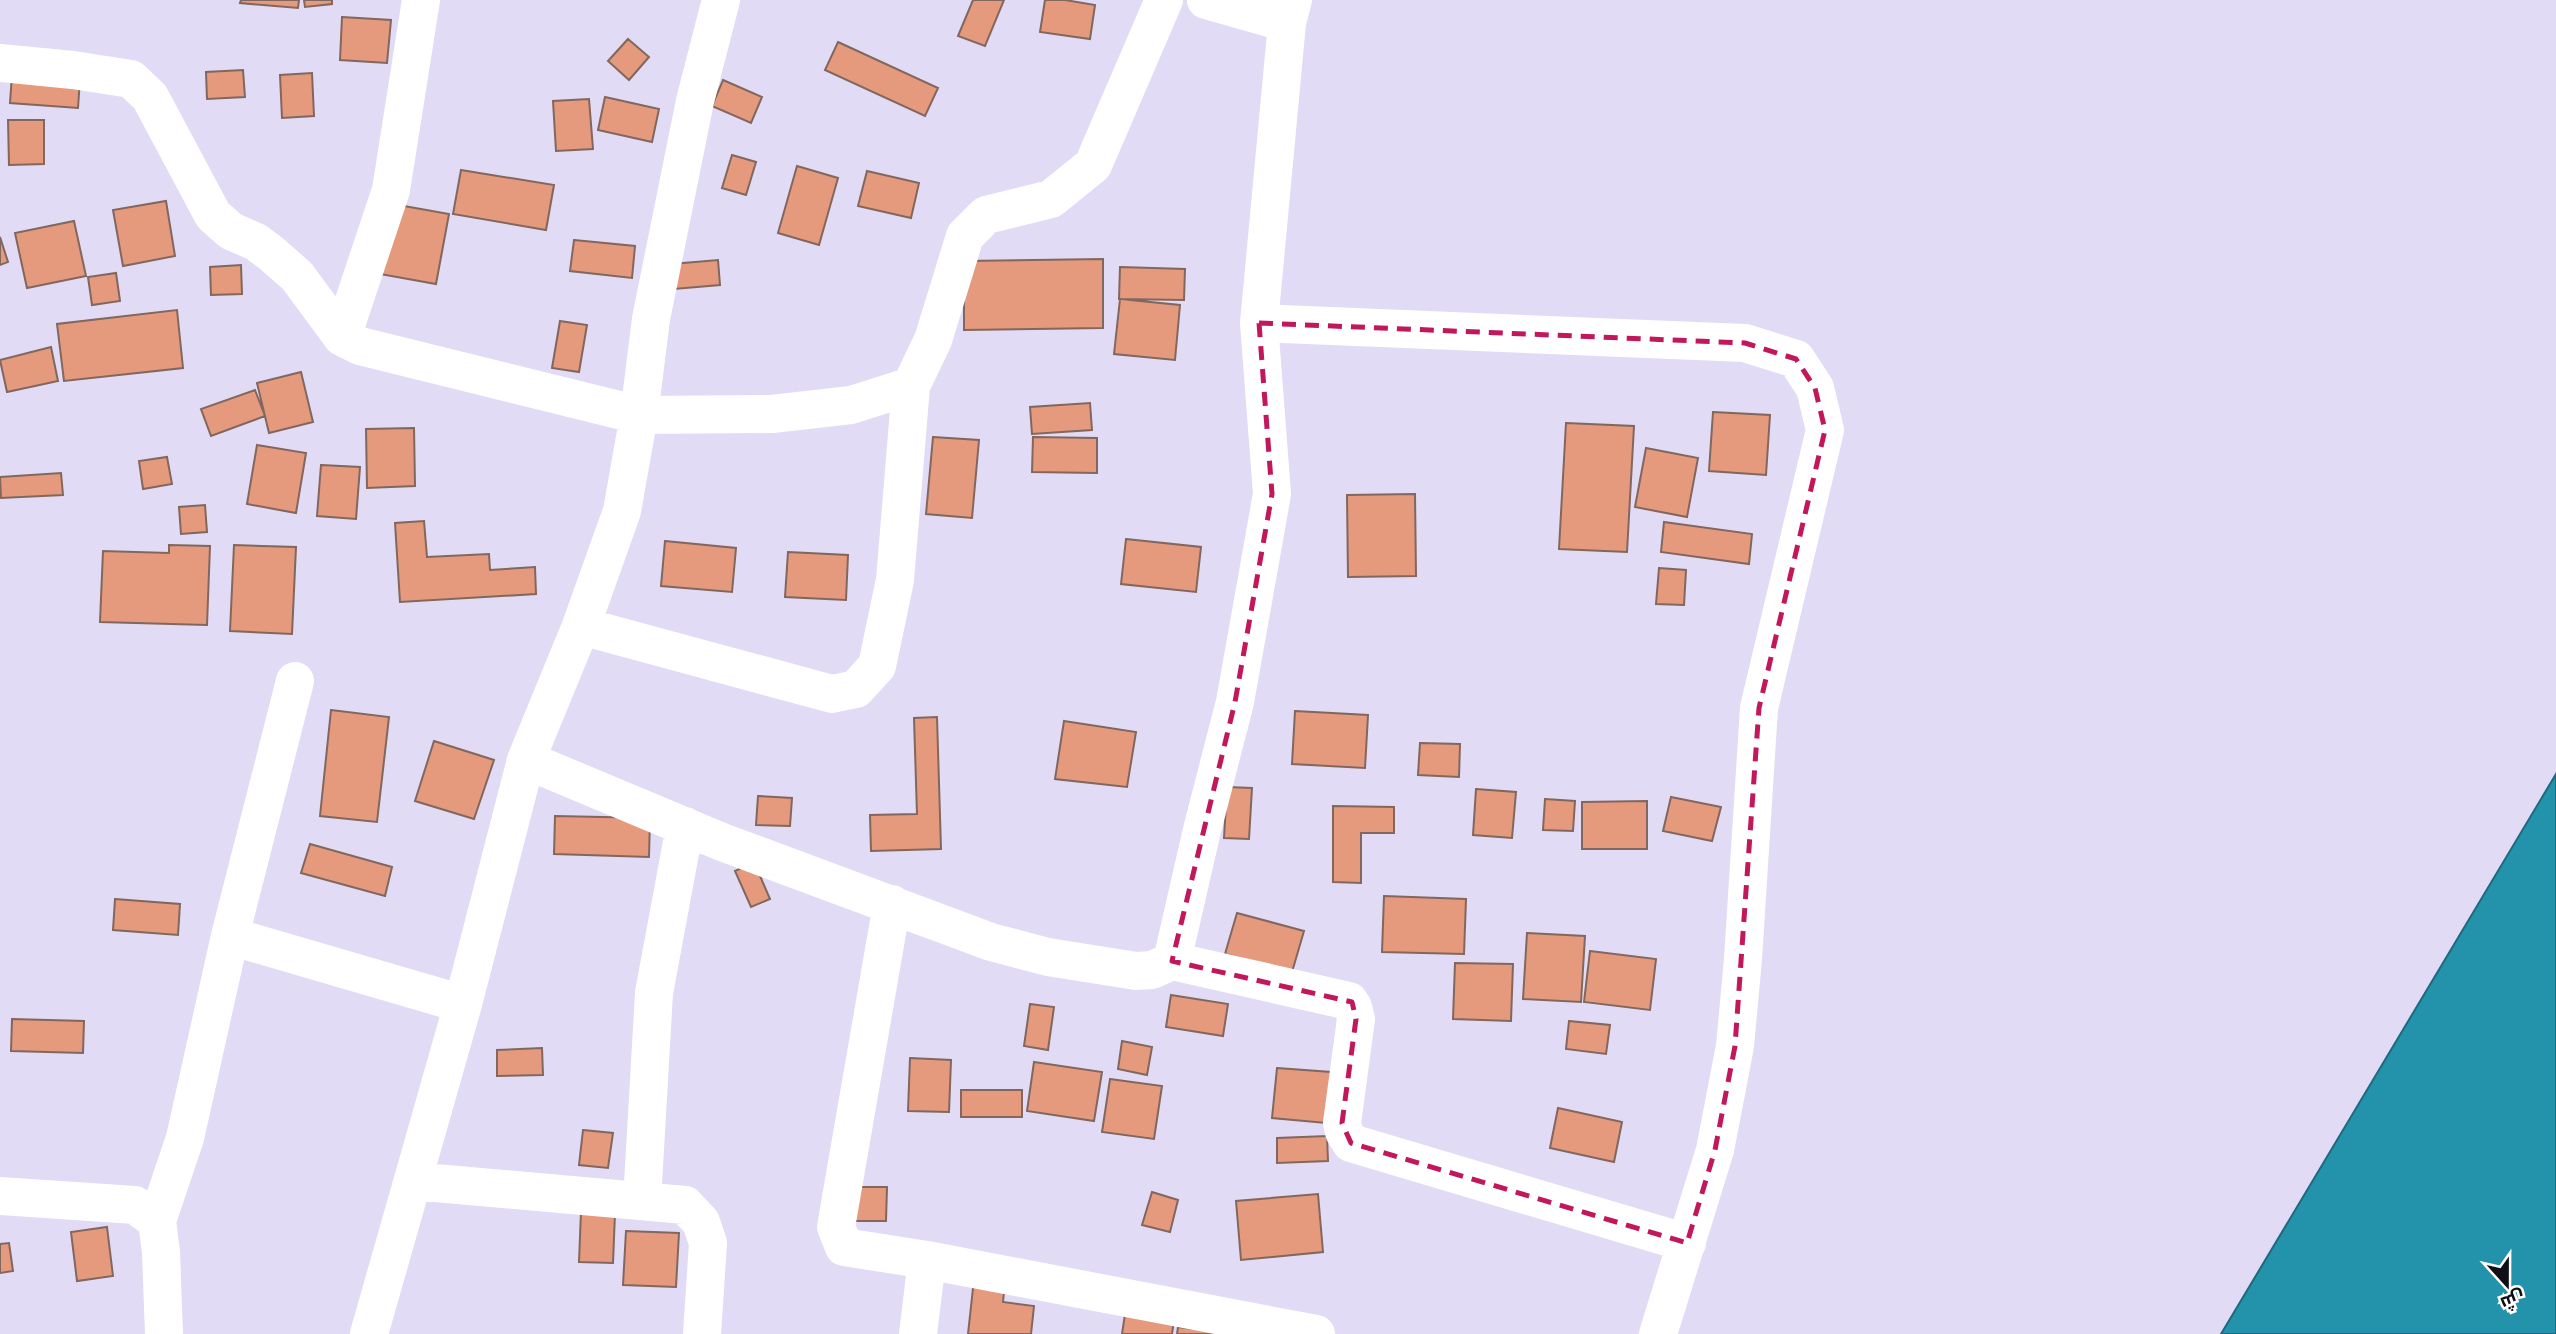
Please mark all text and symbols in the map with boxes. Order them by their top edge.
north arrow [2472,1250,2542,1320]
text: ش [2497,1285,2528,1316]

